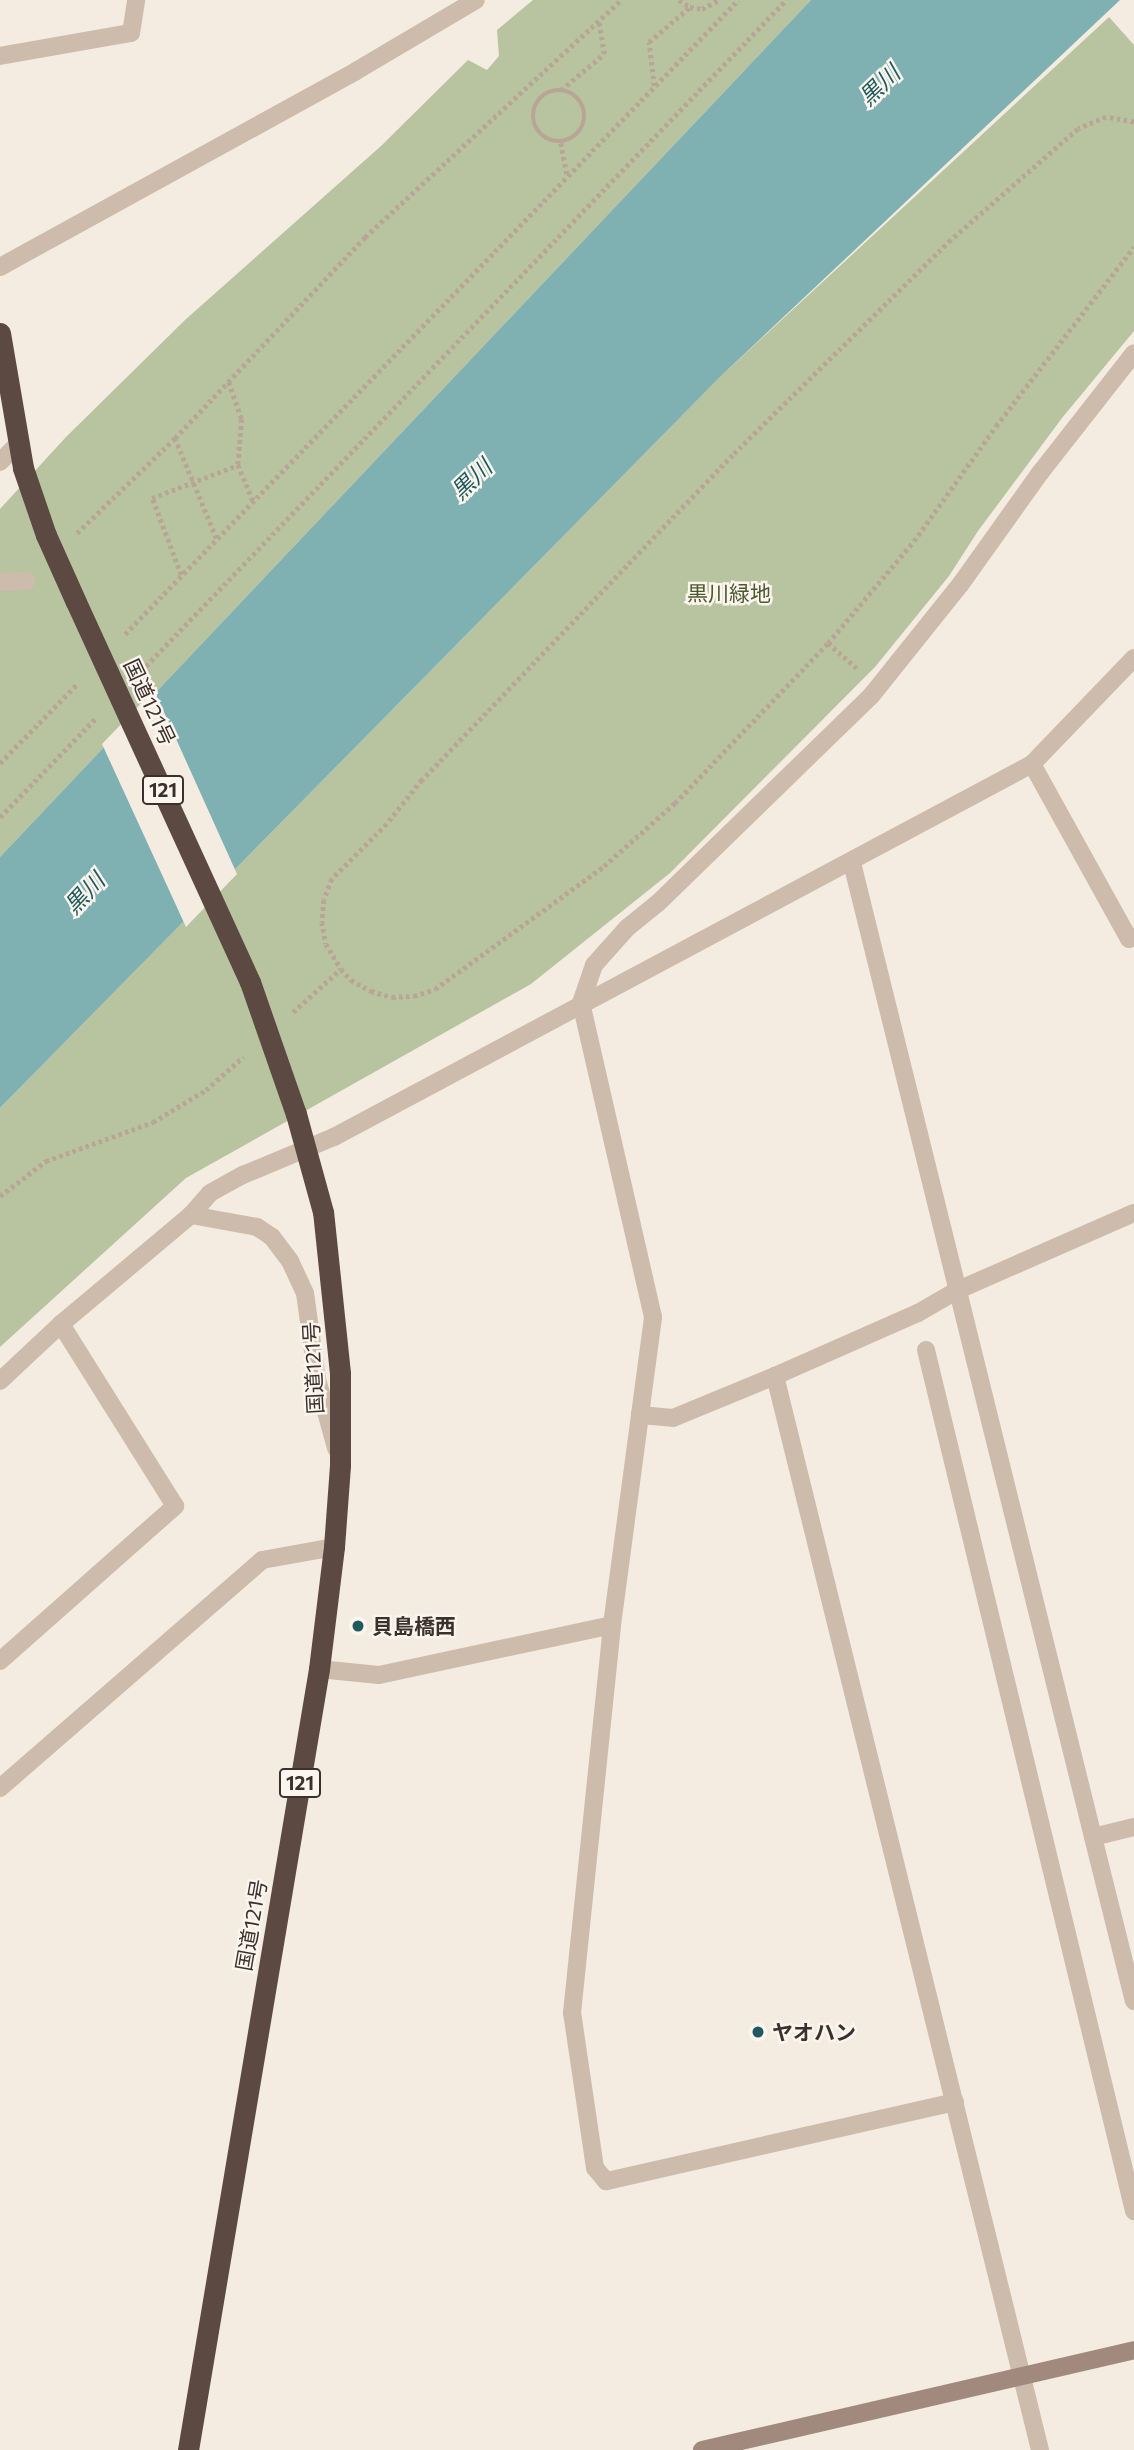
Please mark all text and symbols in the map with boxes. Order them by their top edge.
water label: 黒川 [853,59,905,111]
water label: 黒川 [445,453,497,505]
park label: 黒川緑地 [687,580,771,606]
street label: 国道121号 [119,655,181,749]
road number: 121 [140,775,186,806]
water label: 黒川 [58,867,110,919]
street label: 国道121号 [298,1321,328,1415]
place label: 貝島橋西 [372,1613,456,1639]
marker: 貝島橋西 [350,1618,366,1634]
road number: 121 [277,1768,323,1798]
street label: 国道121号 [231,1877,271,1973]
place label: ヤオハン [772,2019,856,2045]
marker: ヤオハン [750,2024,766,2040]

